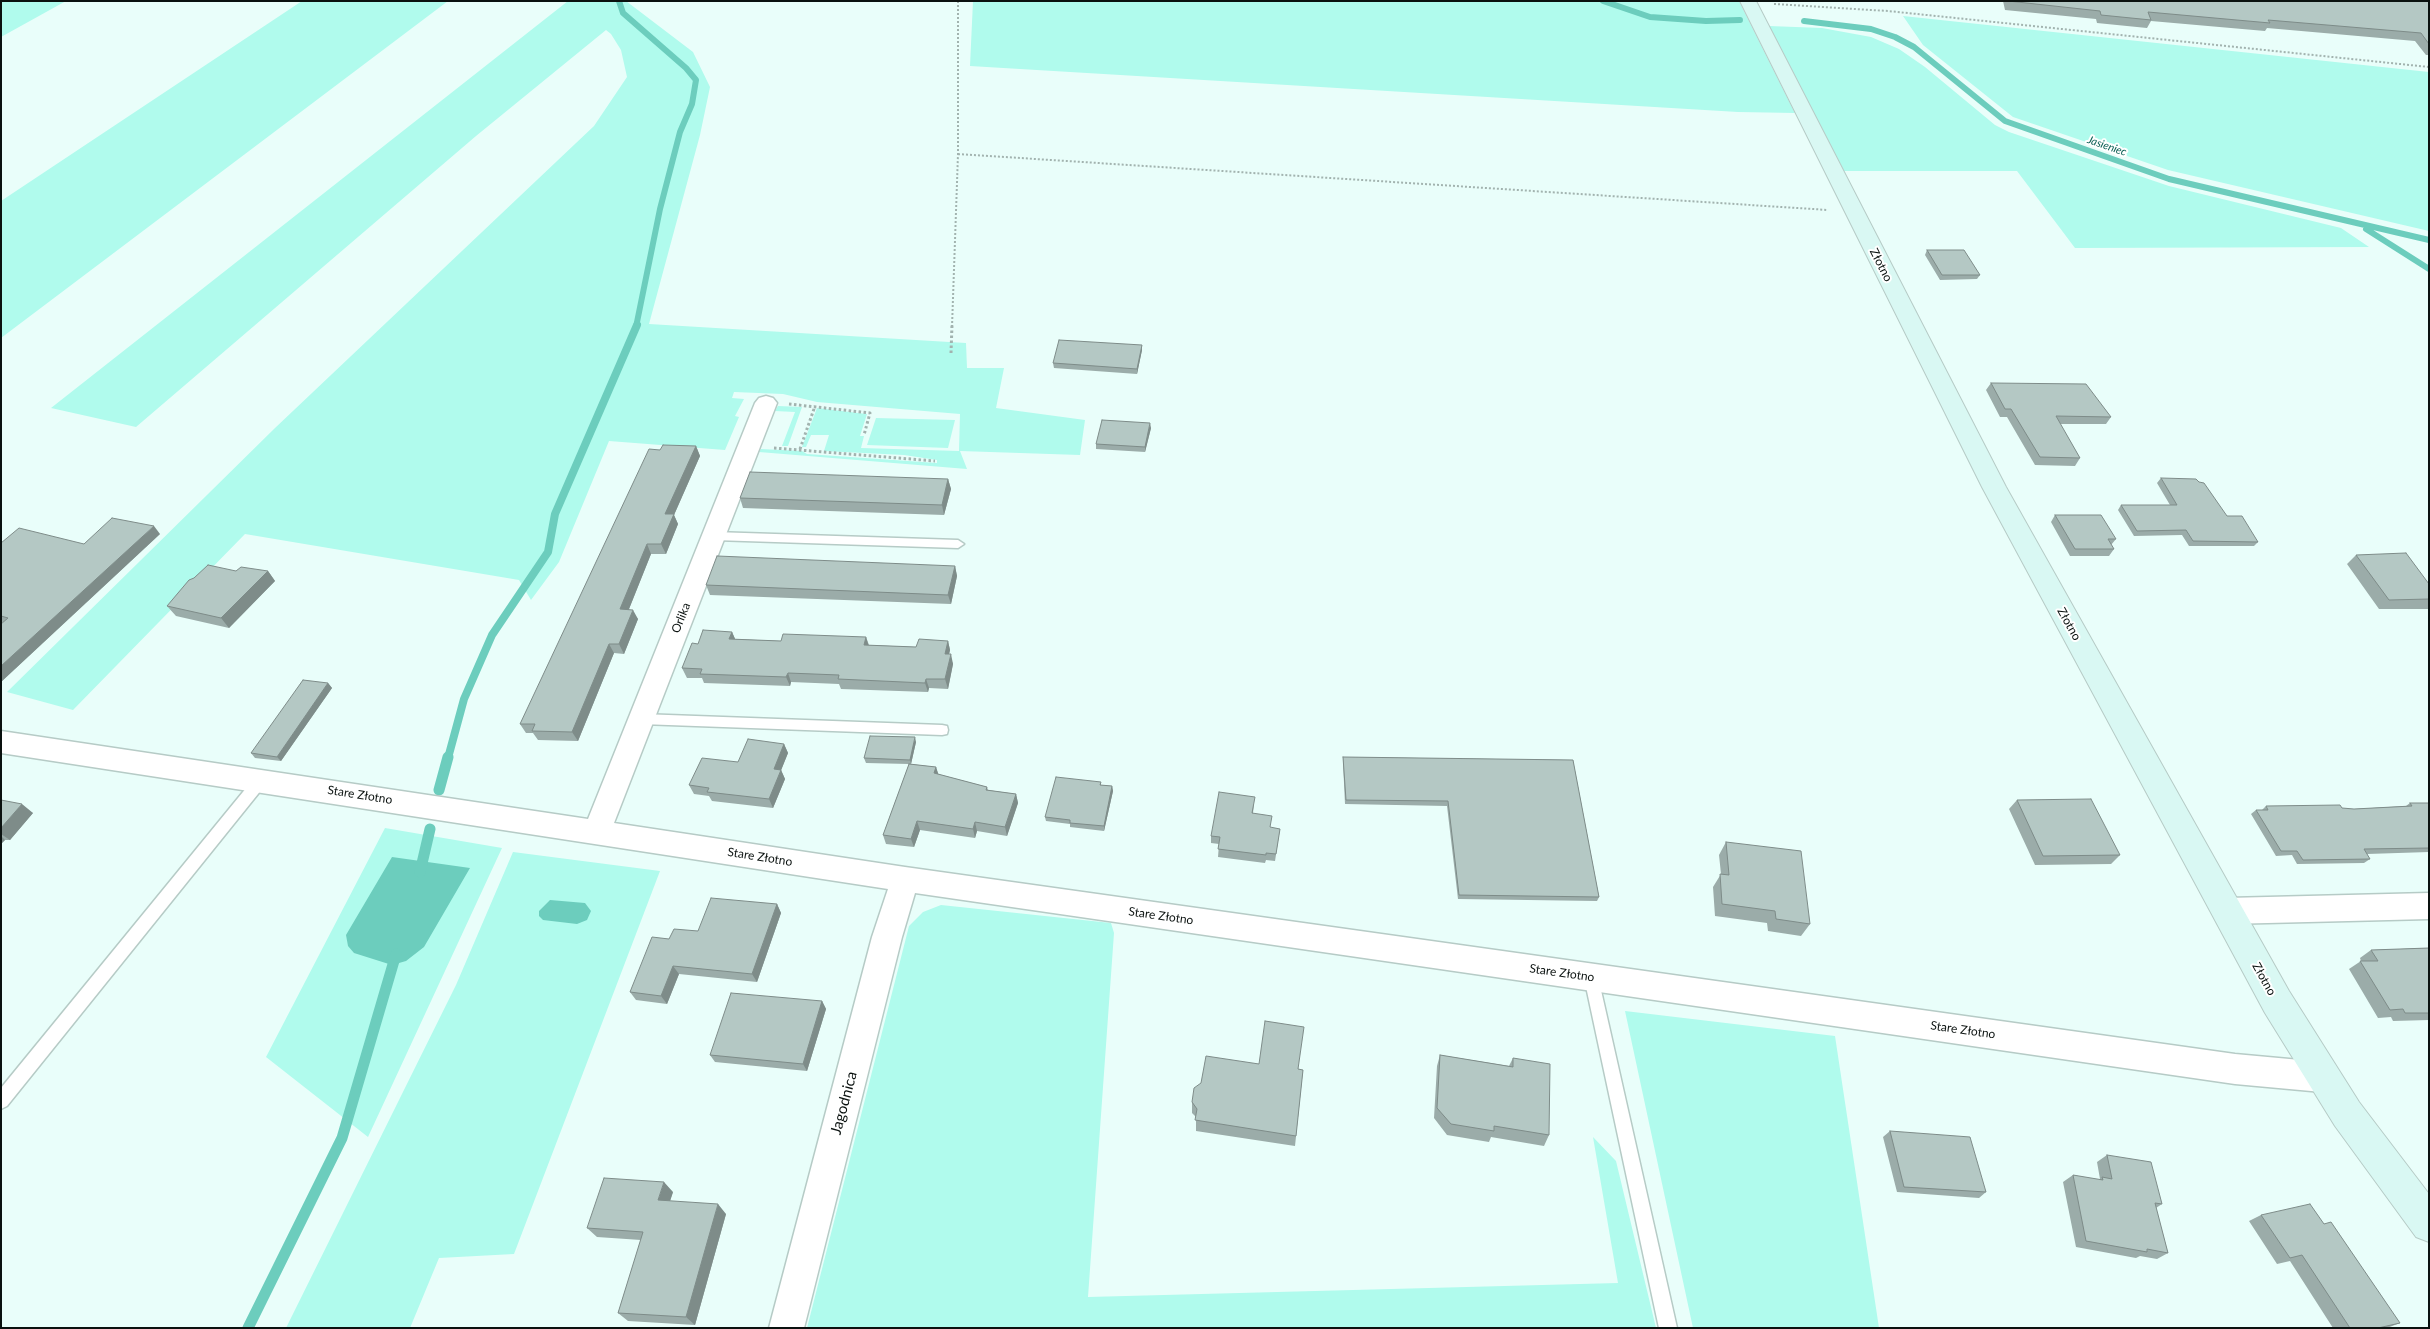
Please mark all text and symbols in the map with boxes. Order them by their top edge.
water label: Jasieniec [2086,133,2128,159]
street label: Złotno [1867,246,1895,284]
street label: Orlika [668,601,694,635]
street label: Złotno [2054,605,2084,643]
street label: Stare Złotno [327,783,393,807]
street label: Stare Złotno [727,845,793,869]
street label: Stare Złotno [1128,904,1194,928]
street label: Złotno [2249,960,2279,998]
street label: Stare Złotno [1529,961,1595,985]
street label: Stare Złotno [1930,1018,1996,1042]
street label: Jagodnica [827,1069,861,1137]

